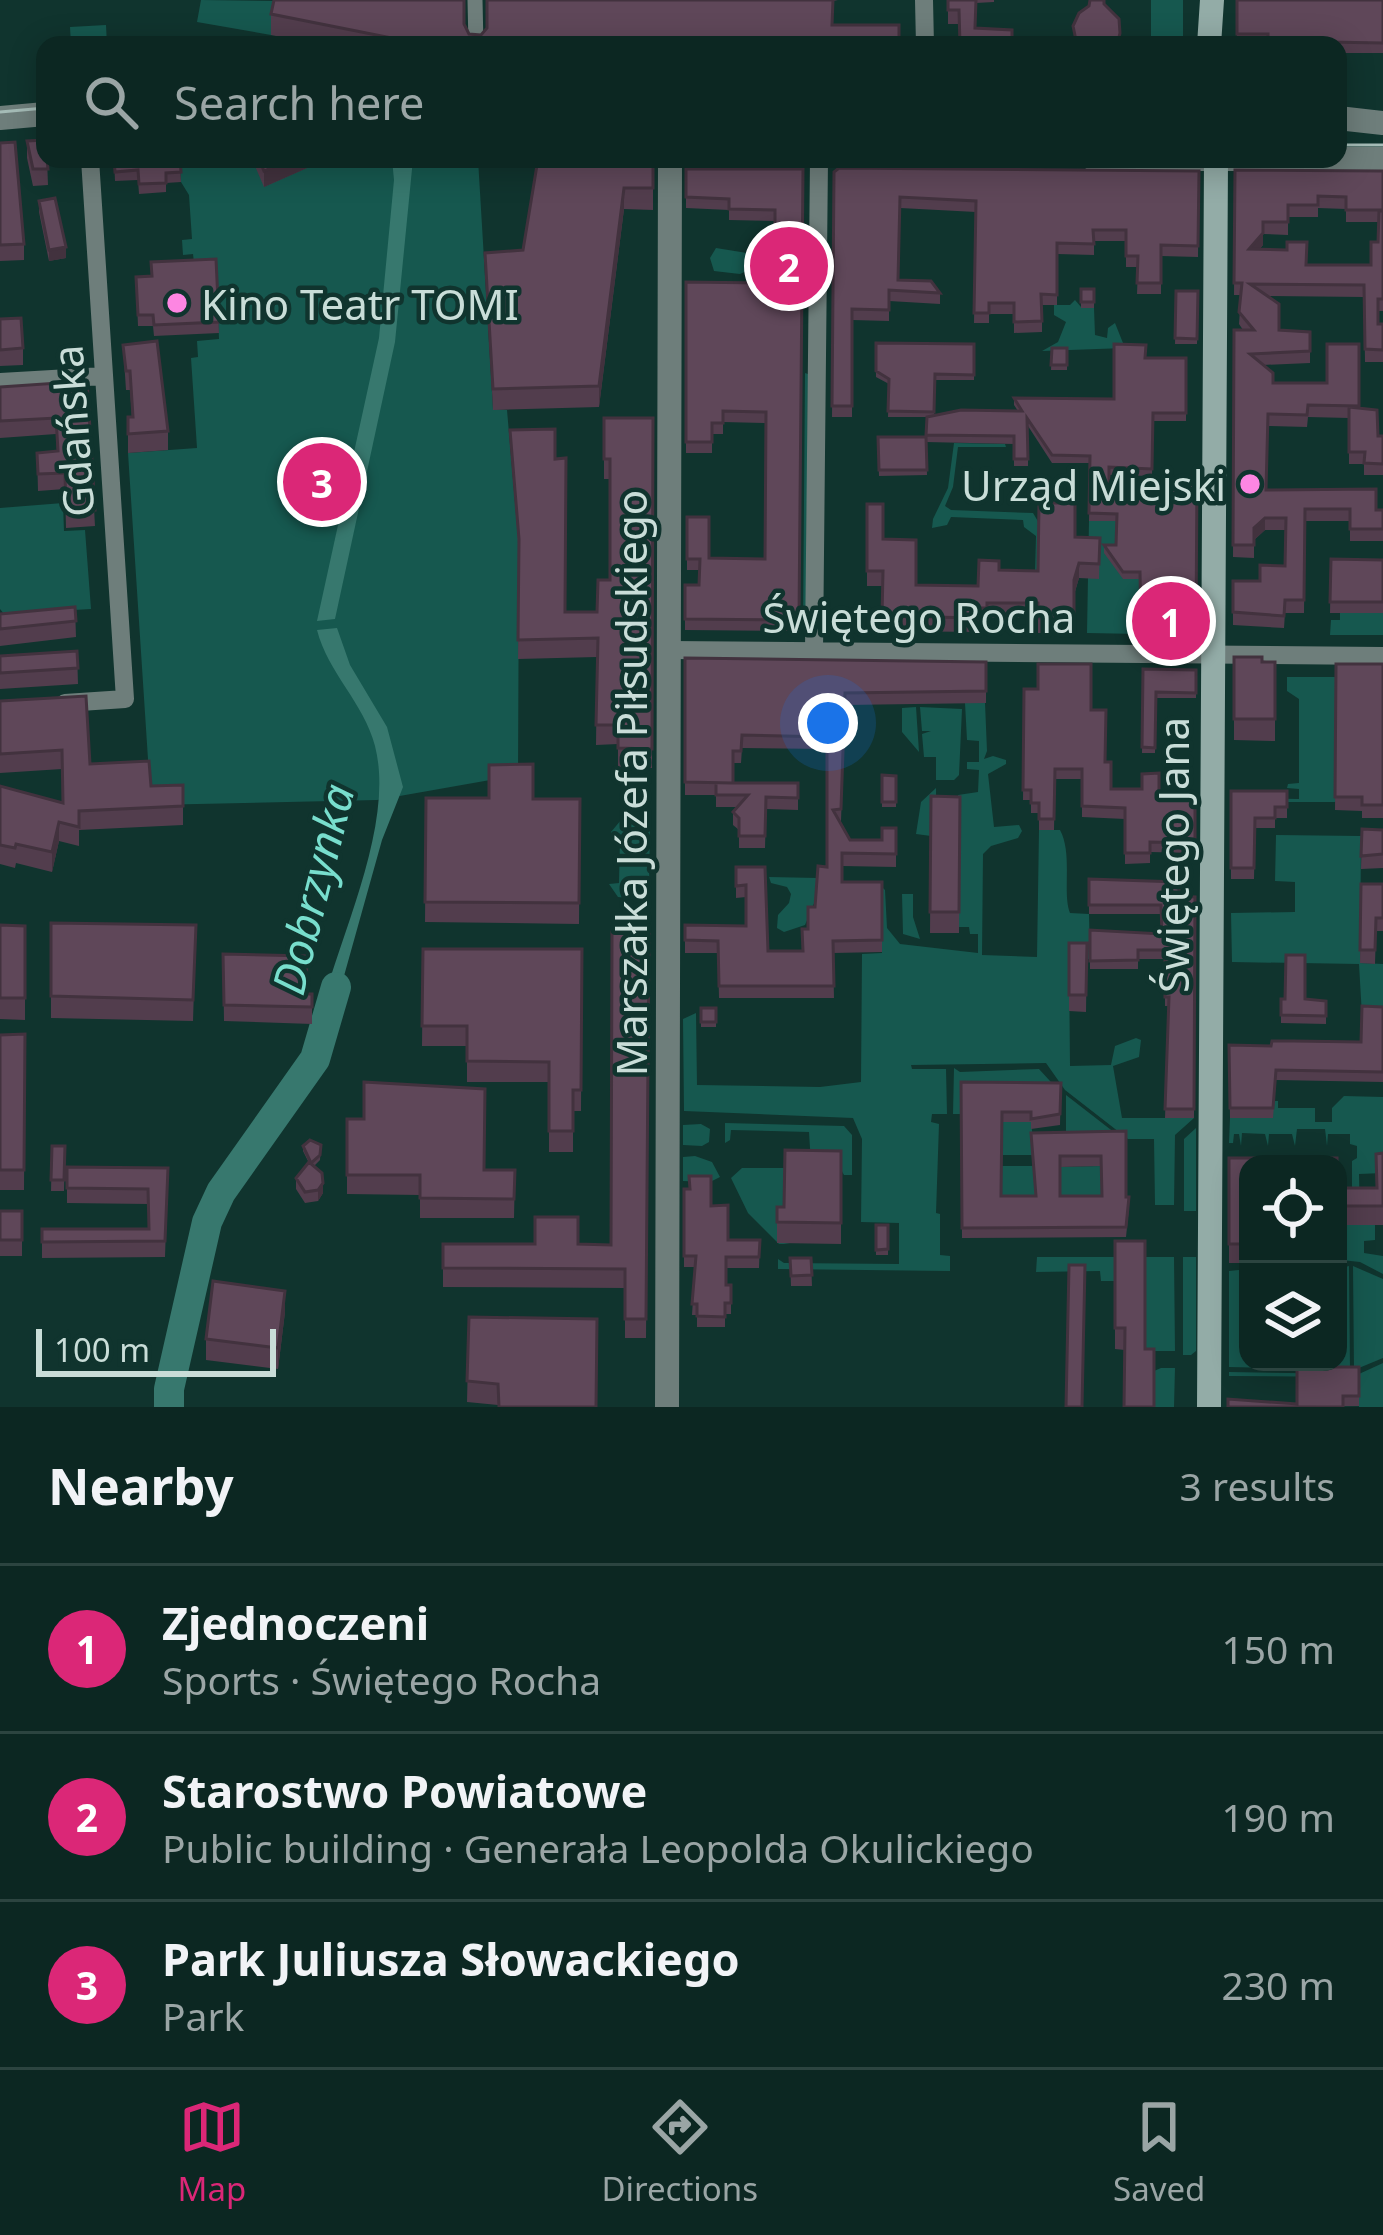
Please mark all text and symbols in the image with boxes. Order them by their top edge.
search box [36,36,1347,168]
icon: search [78,69,144,135]
text: Search here [174,72,424,133]
pin: 2 [750,221,828,311]
place label: Kino Teatr TOMI [201,275,519,332]
marker: Kino Teatr TOMI [164,290,190,316]
street label: Gdańska [38,343,106,519]
pin: 3 [283,437,361,527]
place label: Urząd Miejski [961,456,1226,513]
marker: Urząd Miejski [1237,471,1263,497]
street label: Marszałka Józefa Piłsudskiego [602,490,659,1076]
pin: 1 [1132,576,1210,666]
street label: Świętego Rocha [763,588,1075,645]
your location [798,693,858,753]
street label: Świętego Jana [1144,717,1201,993]
water label: Dobrzynka [256,778,368,1000]
map controls [1239,1155,1347,1371]
button: locate [1239,1155,1347,1263]
button: layers [1239,1263,1347,1371]
scale bar [36,1323,276,1376]
text: 100 m [54,1327,150,1372]
text: Nearby [48,1450,234,1520]
text: 3 results [1180,1459,1335,1512]
text: Zjednoczeni [162,1592,429,1653]
text: 1 [76,1622,98,1675]
text: 150 m [1221,1622,1335,1675]
text: Sports · Świętego Rocha [162,1653,601,1706]
text: Starostwo Powiatowe [162,1760,647,1821]
text: 2 [76,1790,98,1843]
text: 190 m [1221,1790,1335,1843]
text: Public building · Generała Leopolda Okulickiego [162,1821,1034,1874]
text: Park Juliusza Słowackiego [162,1928,740,1989]
text: 3 [76,1958,98,2011]
text: 230 m [1221,1958,1335,2011]
text: Park [162,1989,244,2042]
tab: Map [178,2094,246,2211]
tab: Directions [601,2094,758,2211]
tab: Saved [1113,2094,1205,2211]

